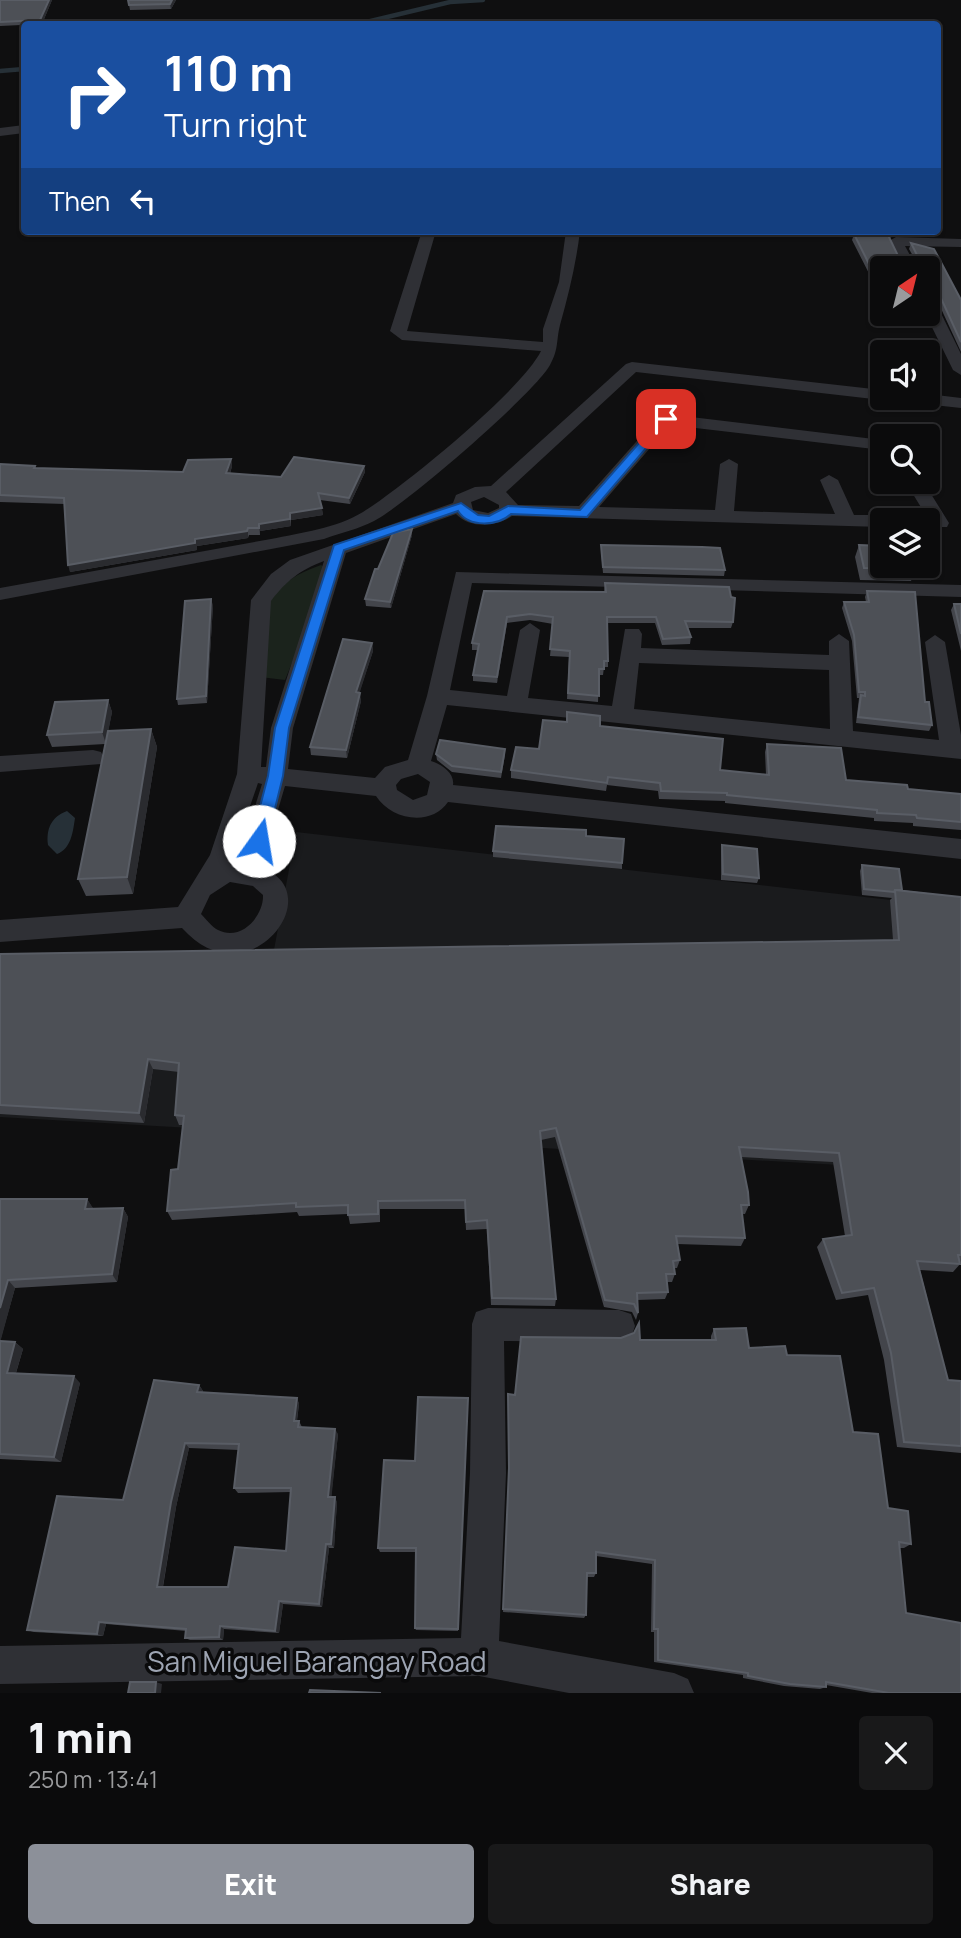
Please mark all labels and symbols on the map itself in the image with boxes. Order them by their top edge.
north arrow [870,256,940,326]
pin [636,389,696,449]
position arrow [222,804,296,878]
street label: San Miguel Barangay Road [147,1642,487,1680]

